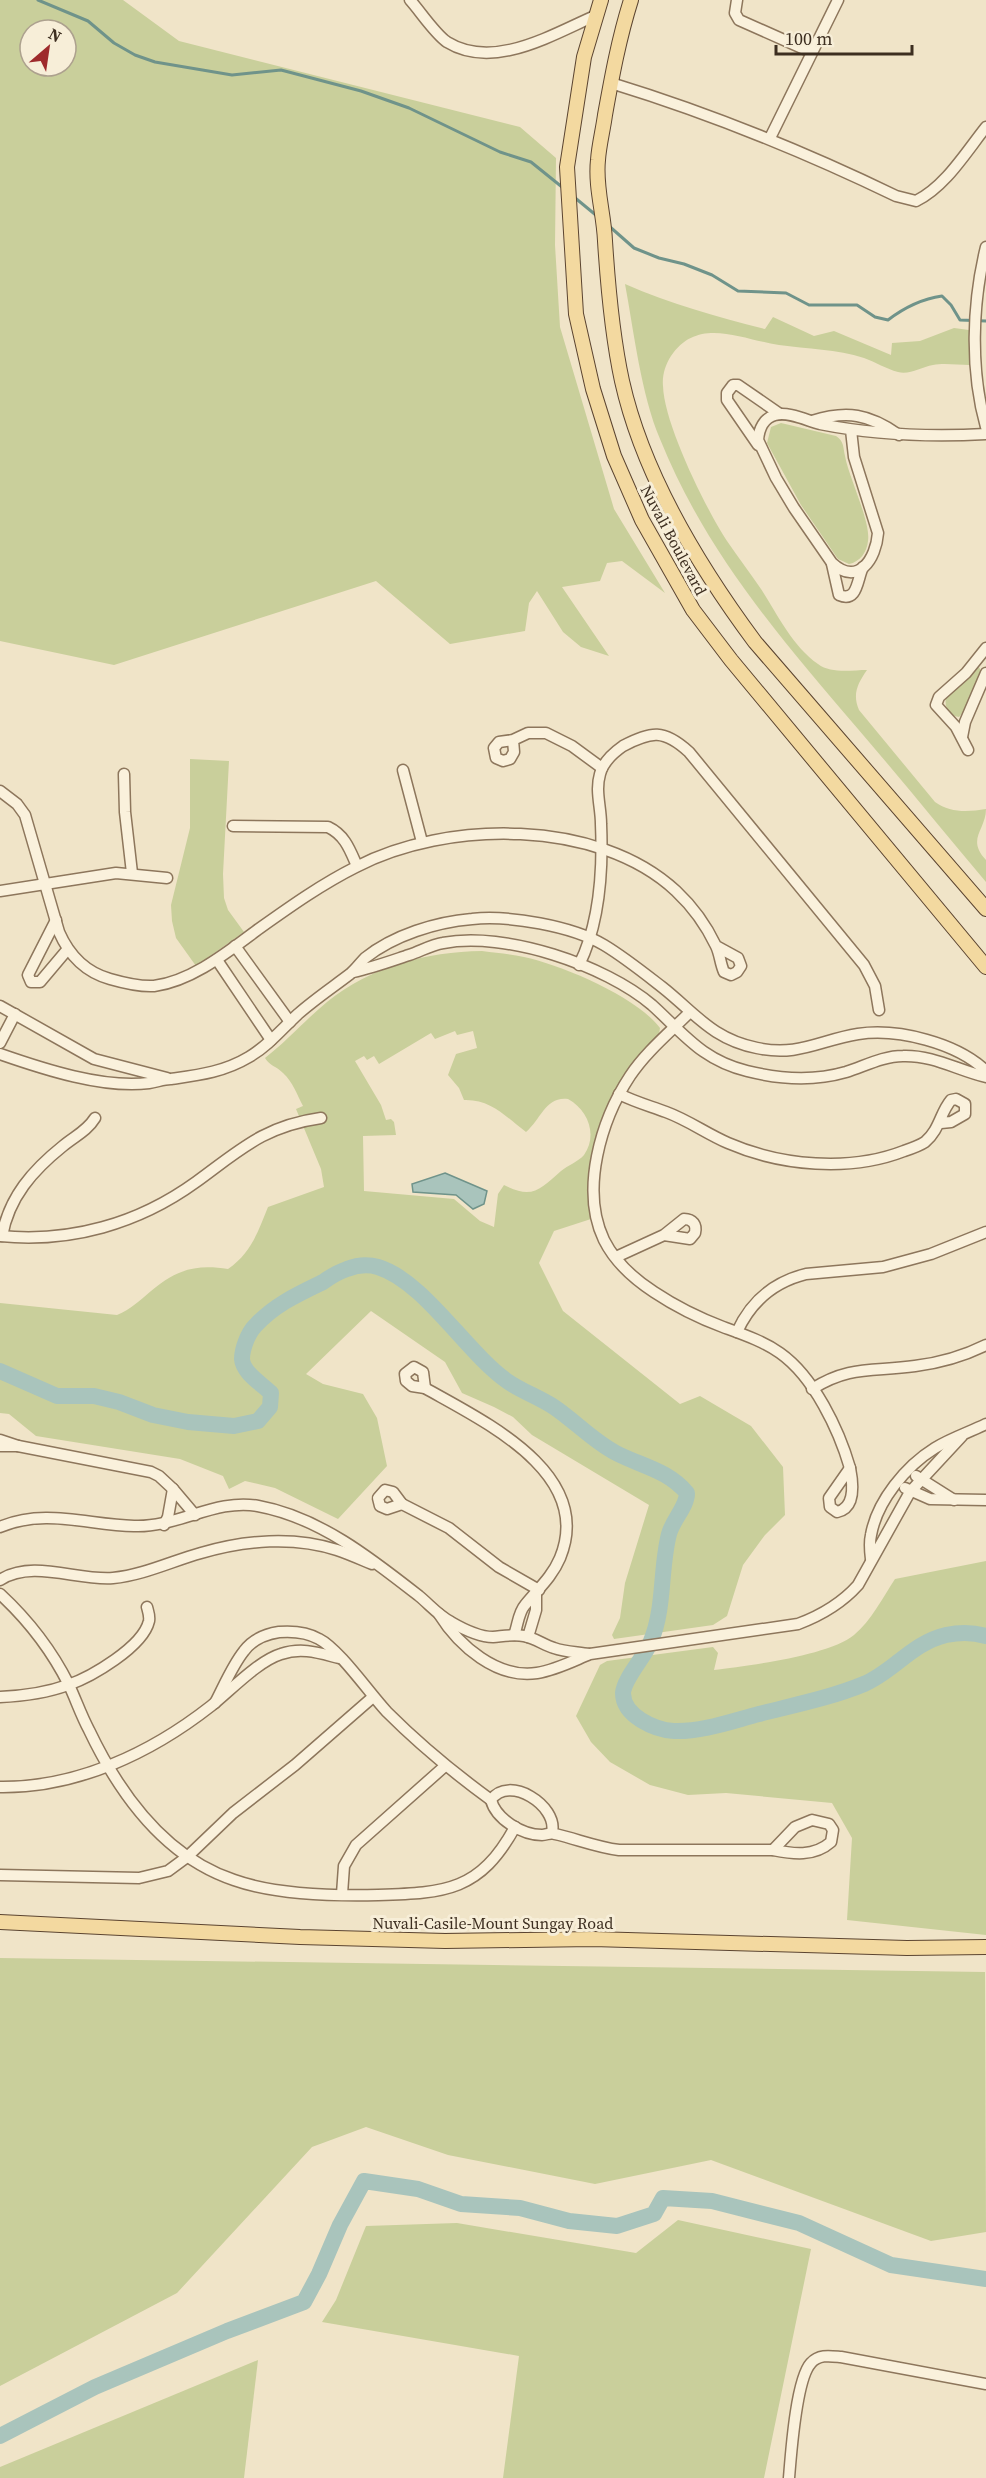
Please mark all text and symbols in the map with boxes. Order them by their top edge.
north arrow [18,18,78,78]
scale bar [776,18,912,56]
text: N [45,22,66,47]
text: 100 m [785,26,832,51]
street label: Nuvali Boulevard [636,481,712,599]
street label: Nuvali-Casile-Mount Sungay Road [373,1912,613,1934]

